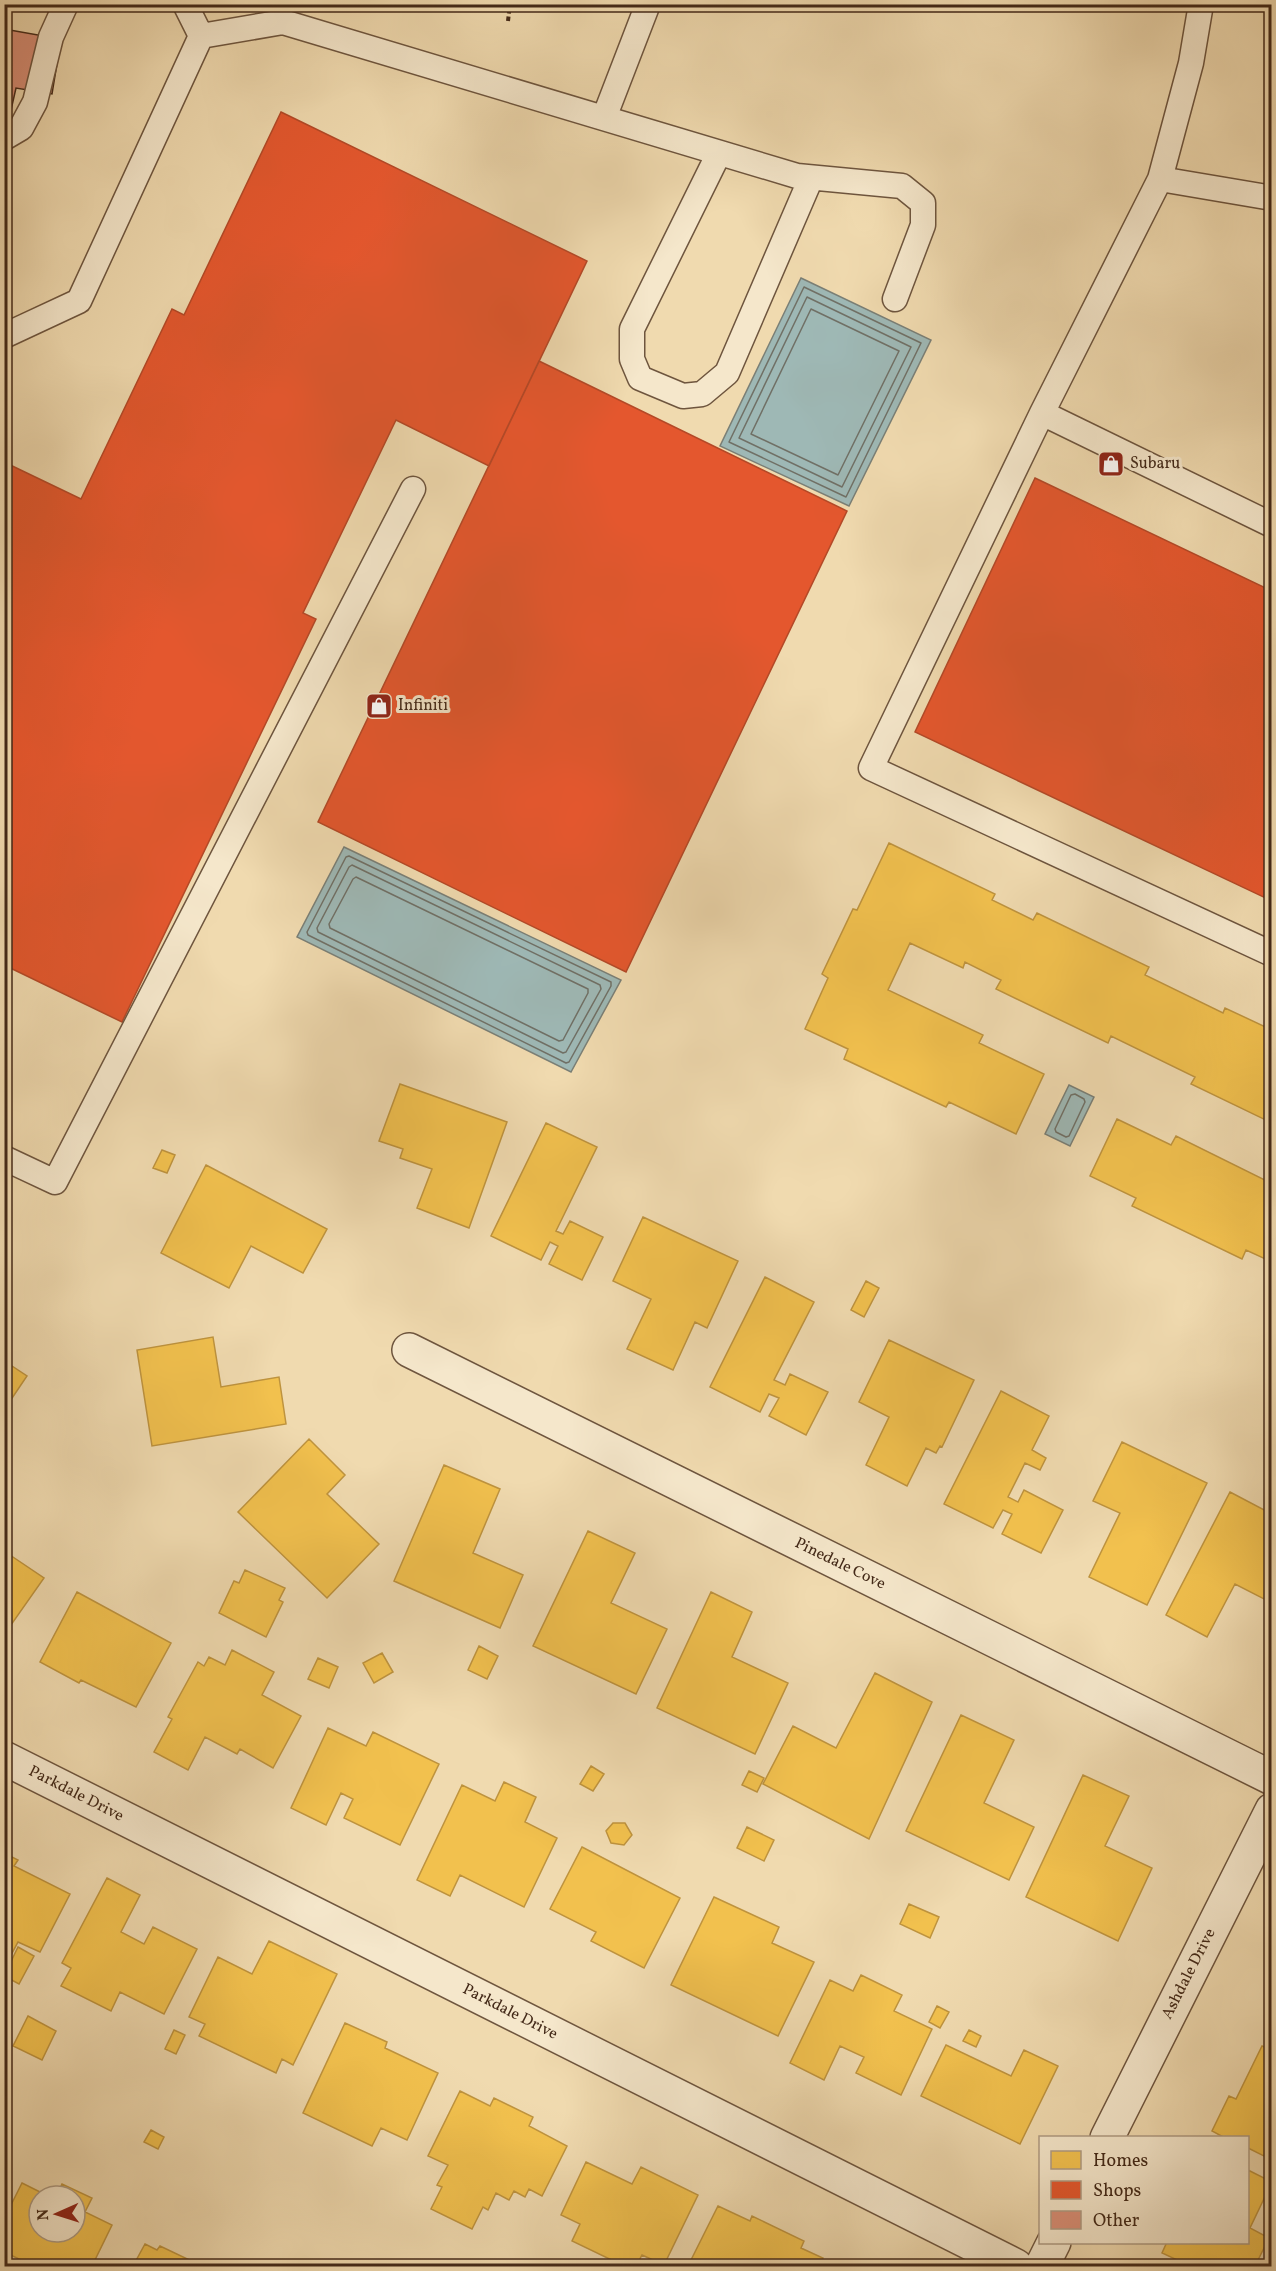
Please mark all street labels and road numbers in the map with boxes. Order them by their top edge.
street label: Pinedale Cove [791,1533,889,1595]
street label: Parkdale Drive [25,1761,127,1827]
street label: Ashdale Drive [1157,1925,1221,2023]
street label: Parkdale Drive [459,1979,561,2045]

